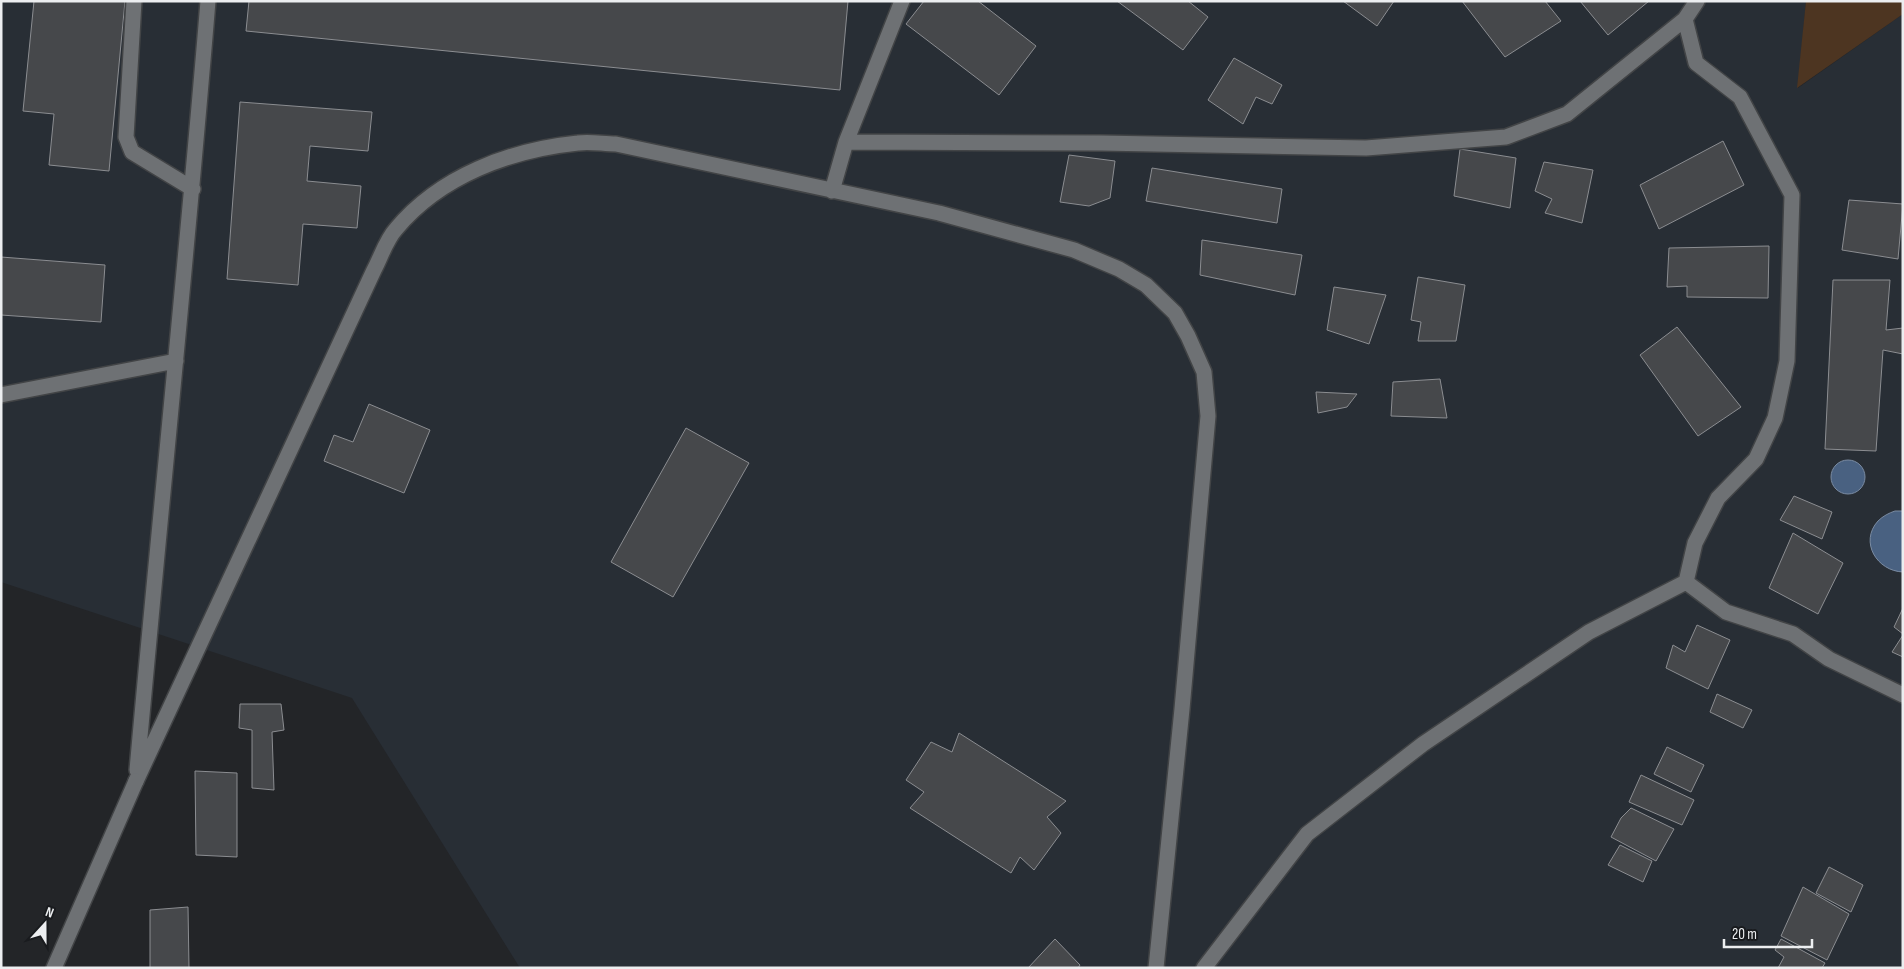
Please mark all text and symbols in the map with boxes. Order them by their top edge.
north arrow [20,899,70,949]
text: N [43,903,56,922]
scale bar [1724,916,1812,948]
text: 20 m [1732,925,1757,944]

